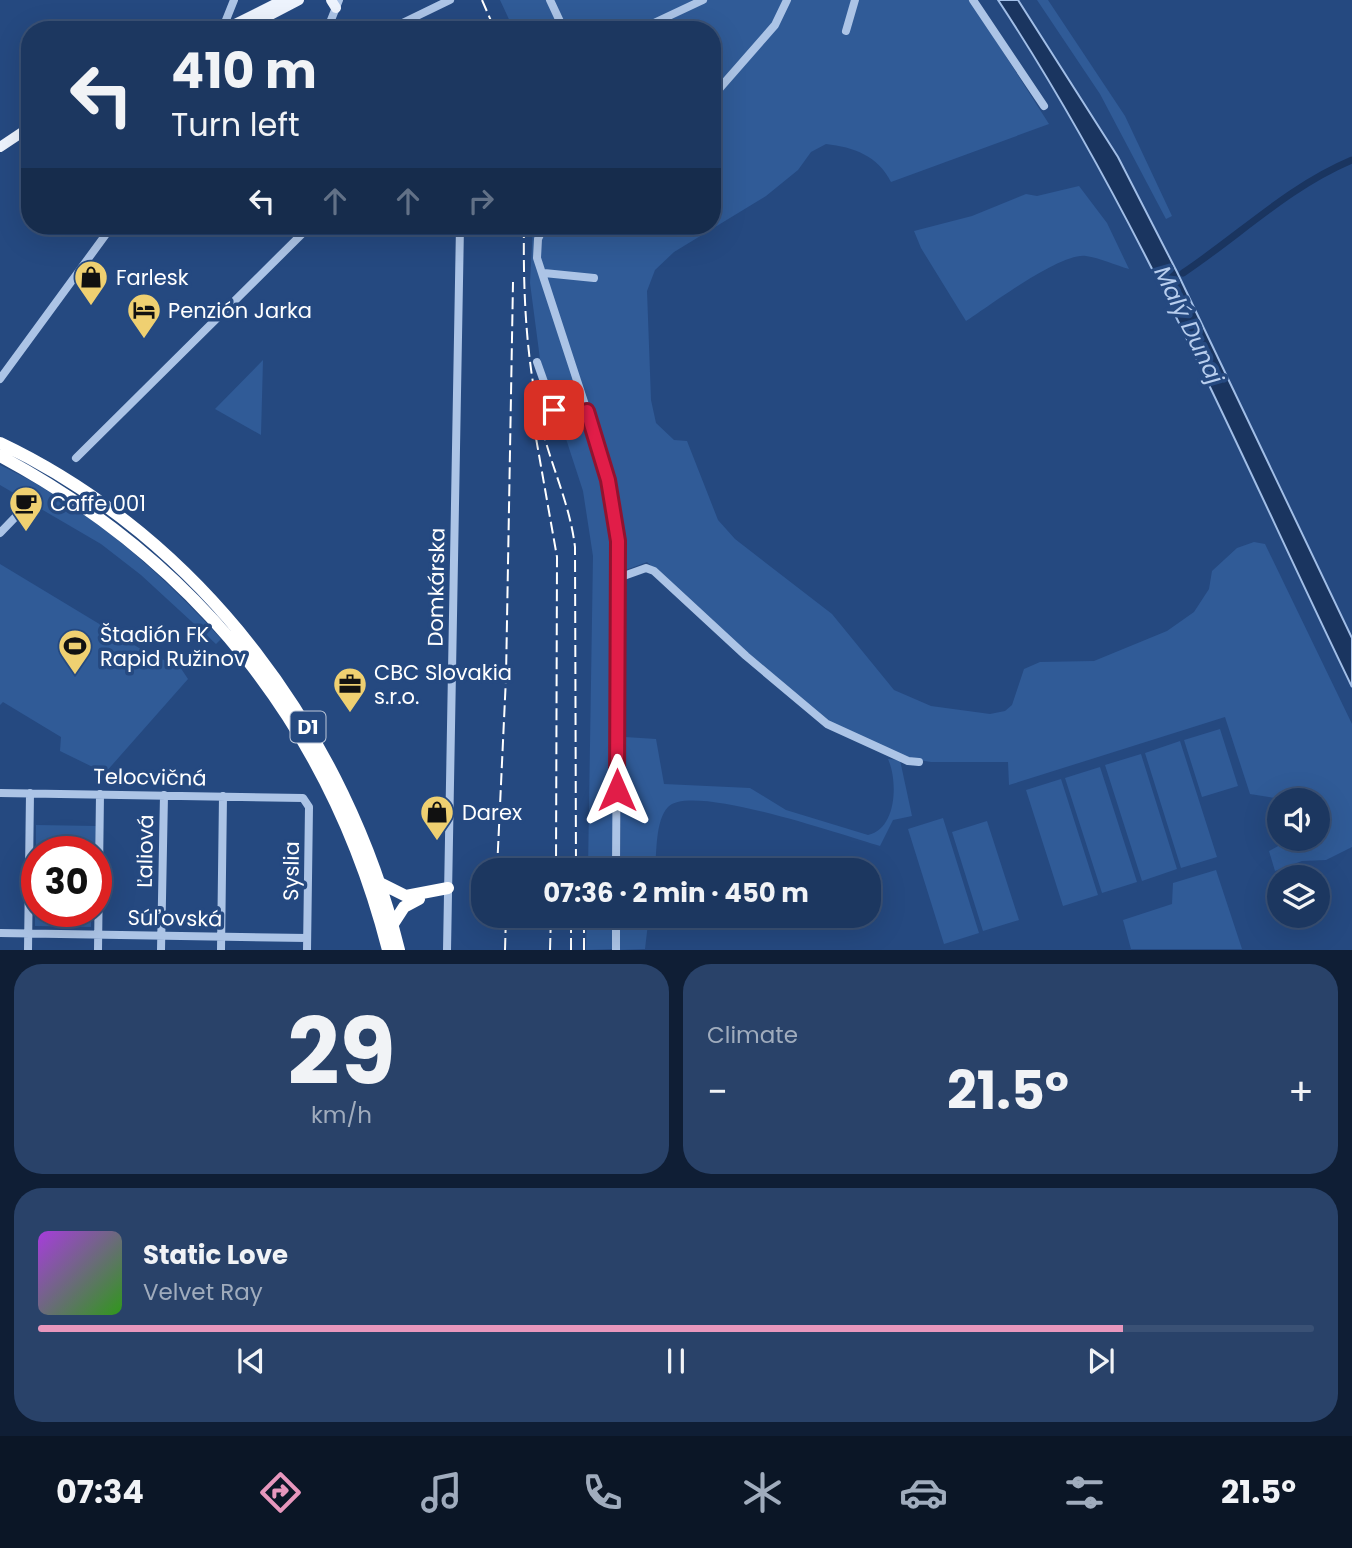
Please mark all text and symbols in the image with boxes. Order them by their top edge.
text: 410 m [171,37,317,105]
icon: left [56,49,147,140]
text: Turn left [171,102,300,147]
icon: left [243,182,281,220]
icon: ahead [316,182,354,220]
icon: ahead [389,182,427,220]
icon: right [462,182,500,220]
shop icon: Farlesk [72,258,110,307]
water label: Malý Dunaj [1147,261,1232,390]
place label: Farlesk [116,263,189,292]
hotel icon: Penzión Jarka [125,291,163,340]
place label: Penzión Jarka [168,296,312,325]
pin [524,380,584,440]
icon: arrive [535,391,573,429]
cafe icon: Caffe 001 [7,484,45,533]
place label: Caffe 001 [50,489,146,518]
street label: Domkárska [420,527,452,647]
place label: Štadión FK Rapid Ružinov [100,620,246,673]
sports icon: Štadión FK Rapid Ružinov [56,627,94,676]
place label: CBC Slovakia s.r.o. [374,658,512,711]
office icon: CBC Slovakia s.r.o. [331,665,369,714]
road number: D1 [290,712,326,742]
position arrow [580,753,654,827]
street label: Telocvičná [93,762,207,792]
map controls [1267,788,1330,928]
button: sound [1267,788,1330,851]
shop icon: Darex [418,793,456,842]
place label: Darex [462,798,522,827]
street label: Ľaliová [130,814,160,888]
speed limit sign: 30 [21,836,112,927]
street label: Syslia [276,841,306,901]
button: layers [1267,865,1330,928]
text: 07:36 · 2 min · 450 m [543,875,809,911]
street label: Súľovská [127,903,223,933]
text: 29 [288,988,395,1116]
text: Climate [707,1019,798,1051]
text: 21.5° [947,1054,1069,1127]
text: − [707,1065,728,1118]
text: + [1288,1065,1314,1118]
text: km/h [311,1099,372,1131]
text: Static Love [143,1237,288,1273]
text: Velvet Ray [143,1276,263,1308]
icon: previous [232,1342,270,1380]
icon: pause [657,1342,695,1380]
icon: next [1082,1342,1120,1380]
icon: directions [256,1468,305,1517]
icon: music [417,1468,466,1517]
icon: phone [578,1468,627,1517]
icon: climate [738,1468,787,1517]
icon: car [899,1468,948,1517]
icon: filters [1060,1468,1109,1517]
text: 07:34 [56,1469,144,1514]
text: 21.5° [1221,1469,1296,1514]

